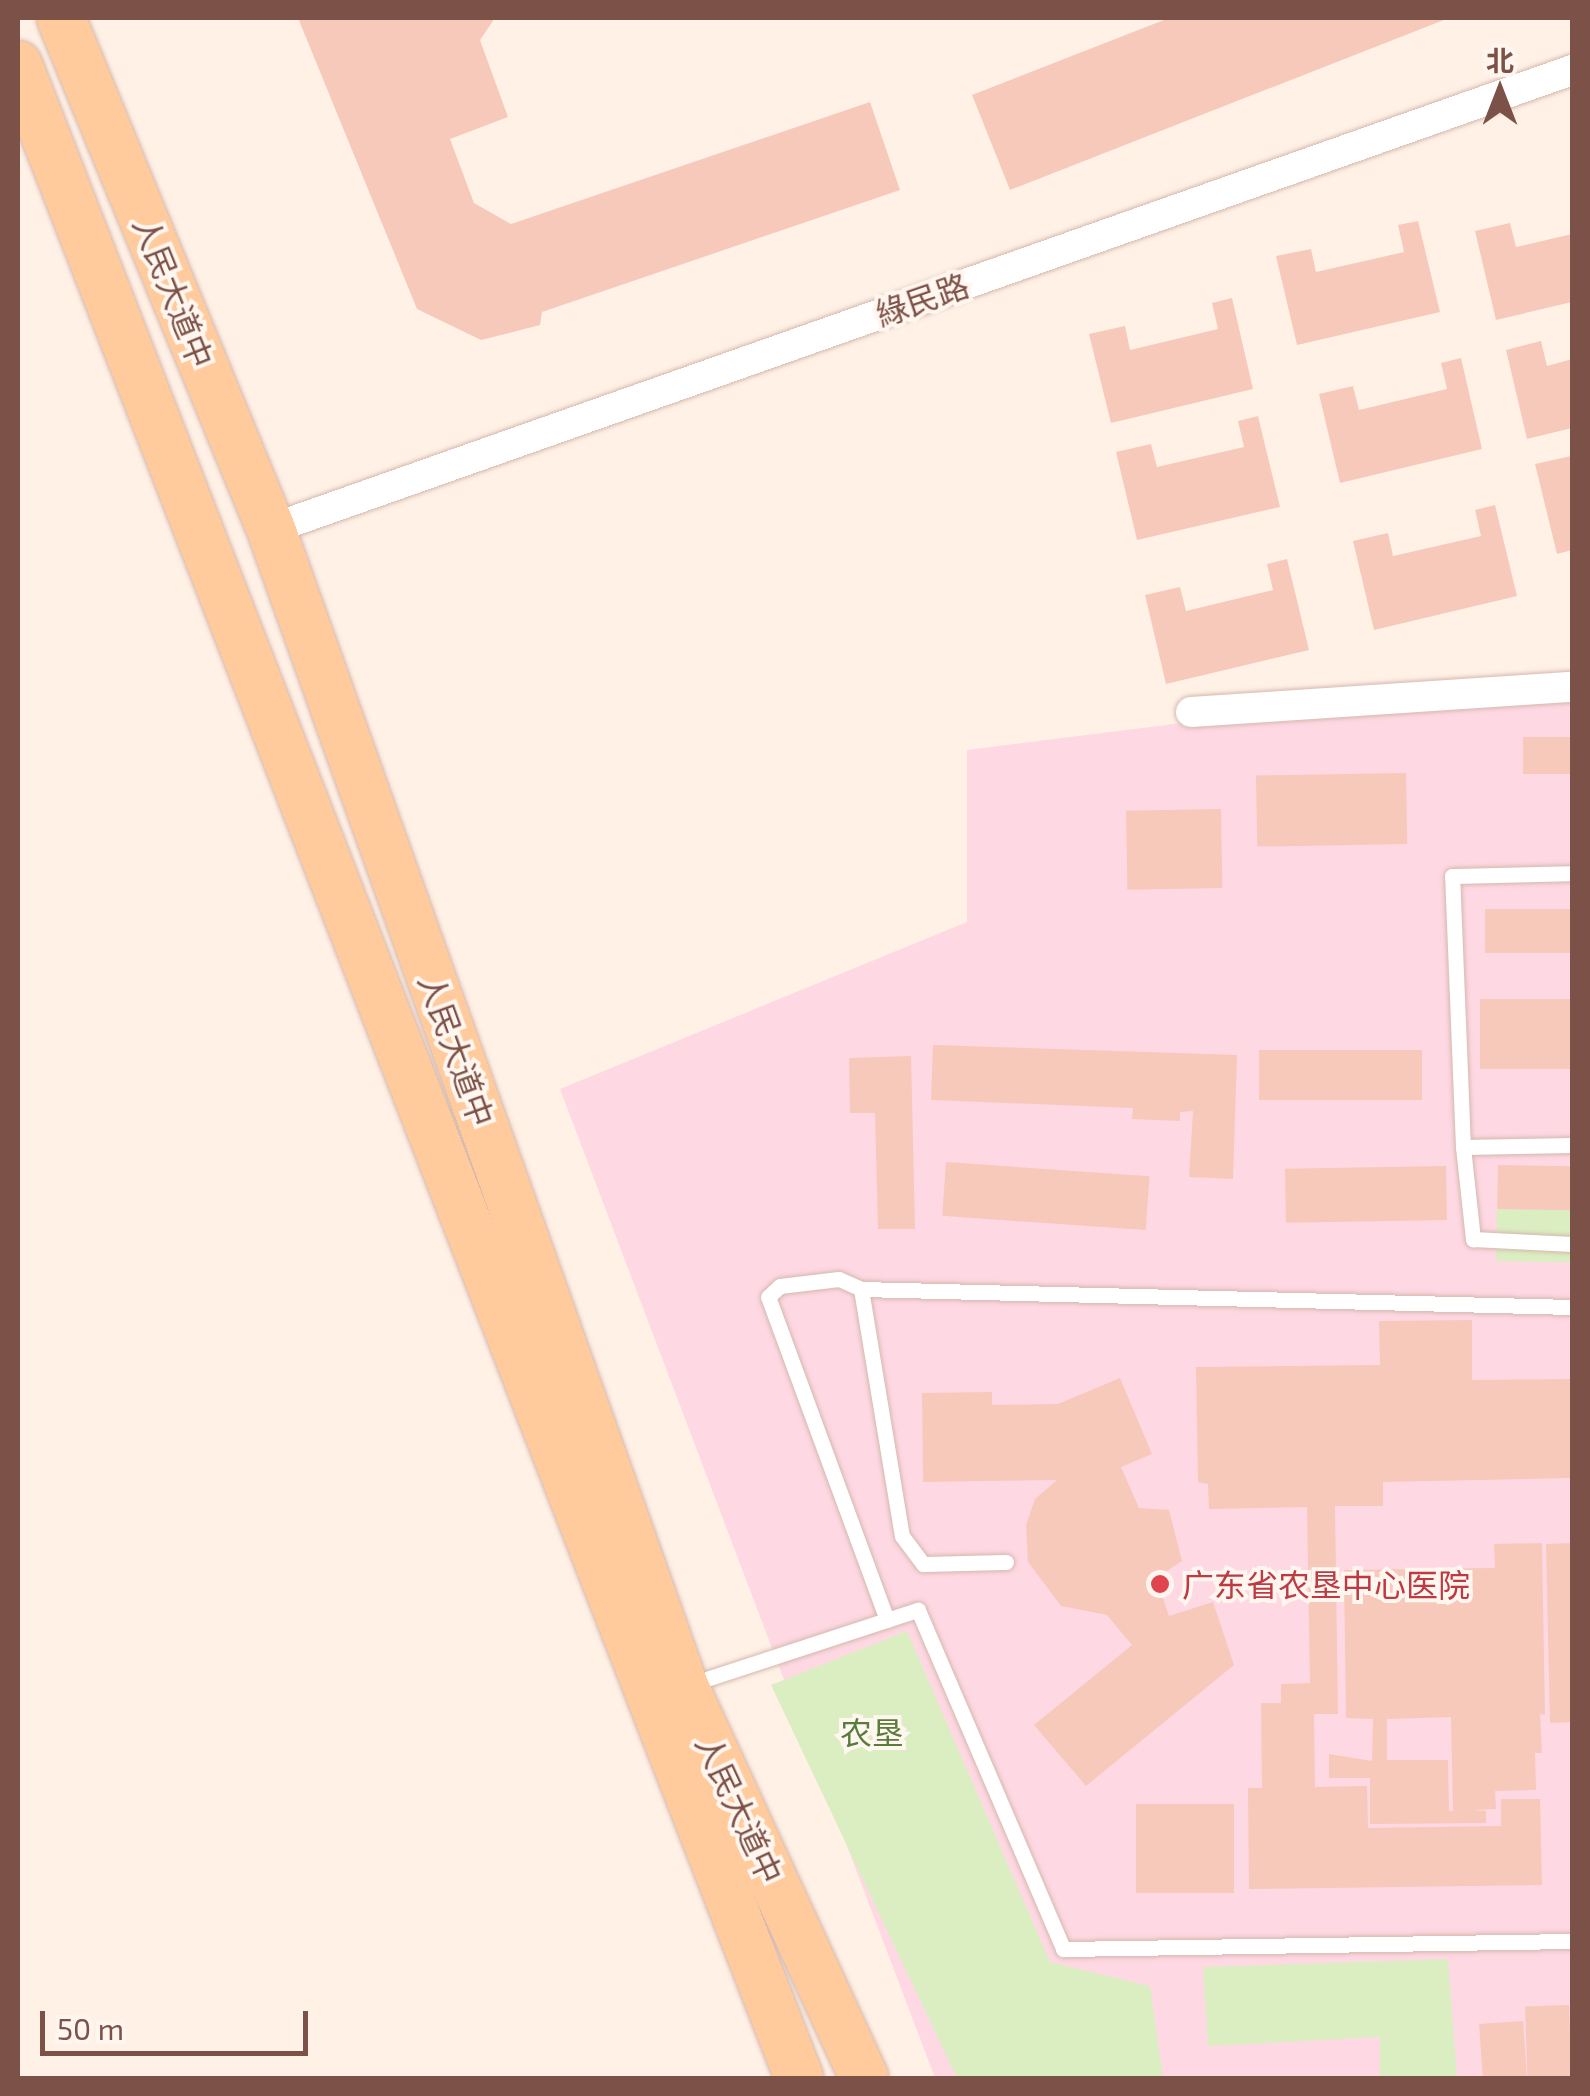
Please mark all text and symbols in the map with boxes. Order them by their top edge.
north arrow [1450,40,1550,140]
text: 北 [1486,43,1514,77]
street label: 人民大道中 [126,211,222,373]
street label: 綠民路 [870,265,974,333]
street label: 人民大道中 [412,968,502,1132]
place label: 广东省农垦中心医院 [1182,1565,1470,1603]
marker: 广东省农垦中心医院 [1147,1571,1173,1597]
park label: 农垦 [840,1713,904,1751]
street label: 人民大道中 [689,1728,791,1890]
scale bar [45,1991,312,2053]
text: 50 m [57,2010,124,2046]

